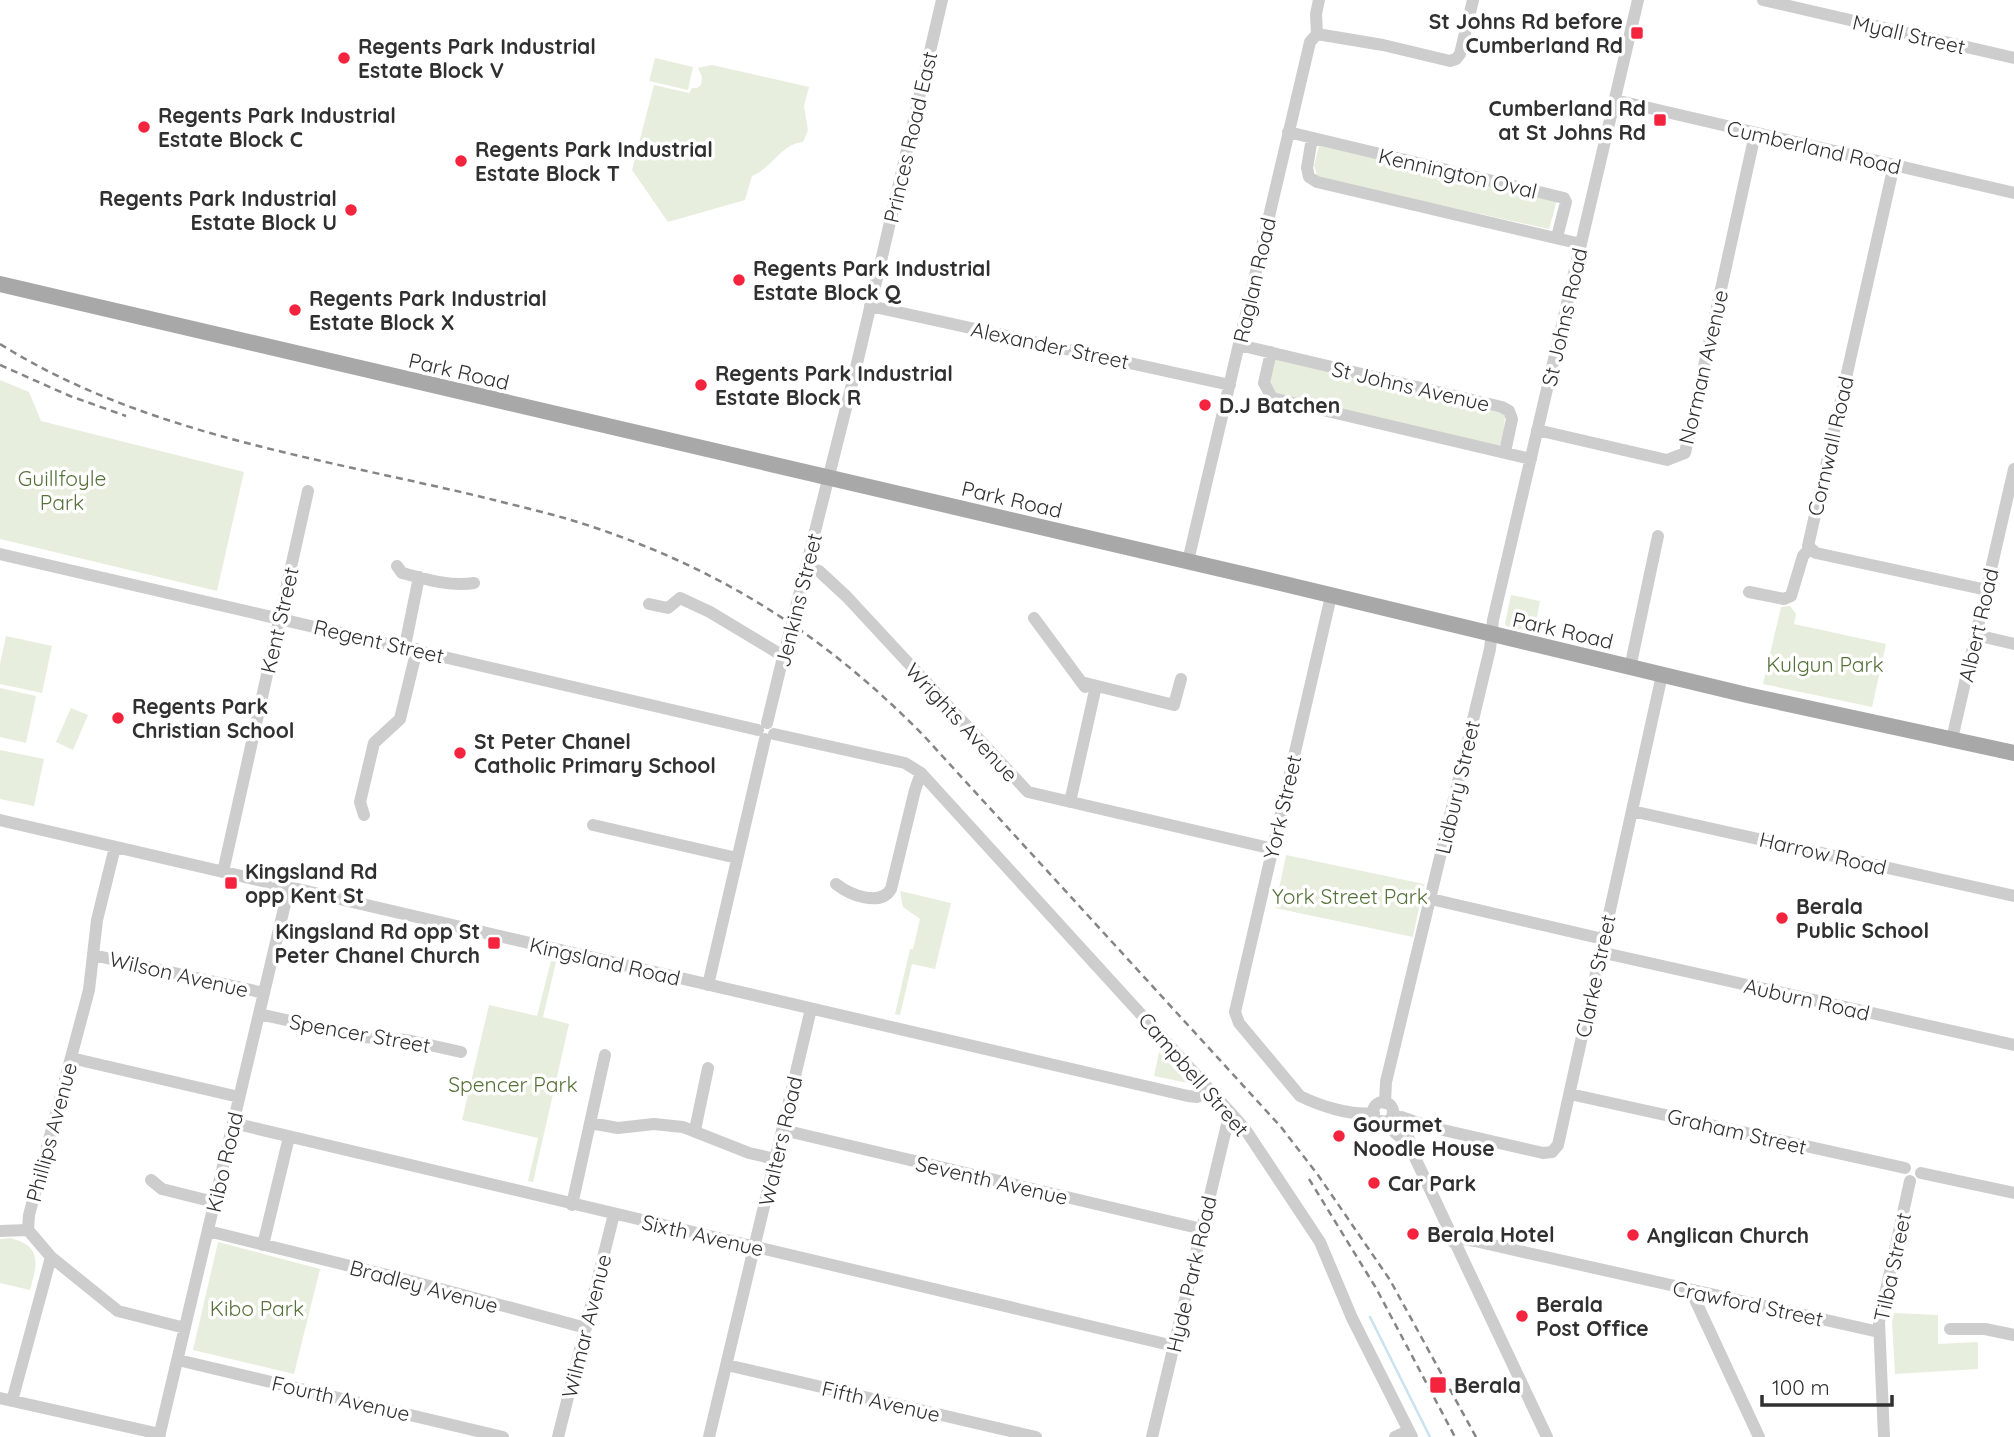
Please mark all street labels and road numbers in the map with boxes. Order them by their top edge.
street label: Myall Street [1850,8,1968,60]
street label: Princes Road East [878,49,942,225]
street label: Cumberland Road [1724,114,1904,180]
street label: Kennington Oval [1376,142,1540,204]
street label: Raglan Road [1227,215,1281,345]
street label: St Johns Road [1535,245,1593,389]
street label: Norman Avenue [1673,287,1733,447]
street label: Alexander Street [969,316,1131,374]
street label: Park Road [406,347,512,395]
street label: St Johns Avenue [1330,355,1492,417]
street label: Cornwall Road [1801,374,1859,518]
street label: Park Road [959,475,1065,523]
street label: Jenkins Street [769,530,827,670]
street label: Kent Street [254,564,304,676]
street label: Albert Road [1952,566,2004,684]
street label: Park Road [1510,606,1616,654]
street label: Regent Street [311,613,447,669]
street label: Wrights Avenue [900,657,1024,787]
street label: Lidbury Street [1429,718,1485,856]
street label: York Street [1257,752,1307,862]
street label: Harrow Road [1757,826,1889,880]
street label: Clarke Street [1569,912,1621,1040]
street label: Kingsland Road [527,931,683,991]
street label: Wilson Avenue [107,945,251,1003]
street label: Auburn Road [1742,972,1872,1026]
street label: Campbell Street [1133,1007,1255,1141]
street label: Spencer Street [288,1008,432,1058]
street label: Phillips Avenue [20,1059,82,1205]
street label: Walters Road [752,1074,808,1208]
street label: Graham Street [1665,1102,1809,1160]
street label: Kibo Road [200,1109,248,1215]
street label: Seventh Avenue [913,1150,1071,1210]
street label: Hyde Park Road [1160,1193,1222,1355]
street label: Sixth Avenue [640,1208,766,1262]
street label: Tilba Street [1868,1210,1916,1324]
street label: Wilmar Avenue [556,1251,616,1401]
street label: Bradley Avenue [347,1254,501,1318]
street label: Crawford Street [1671,1274,1825,1332]
street label: Fourth Avenue [269,1369,413,1427]
street label: Fifth Avenue [819,1375,943,1427]

